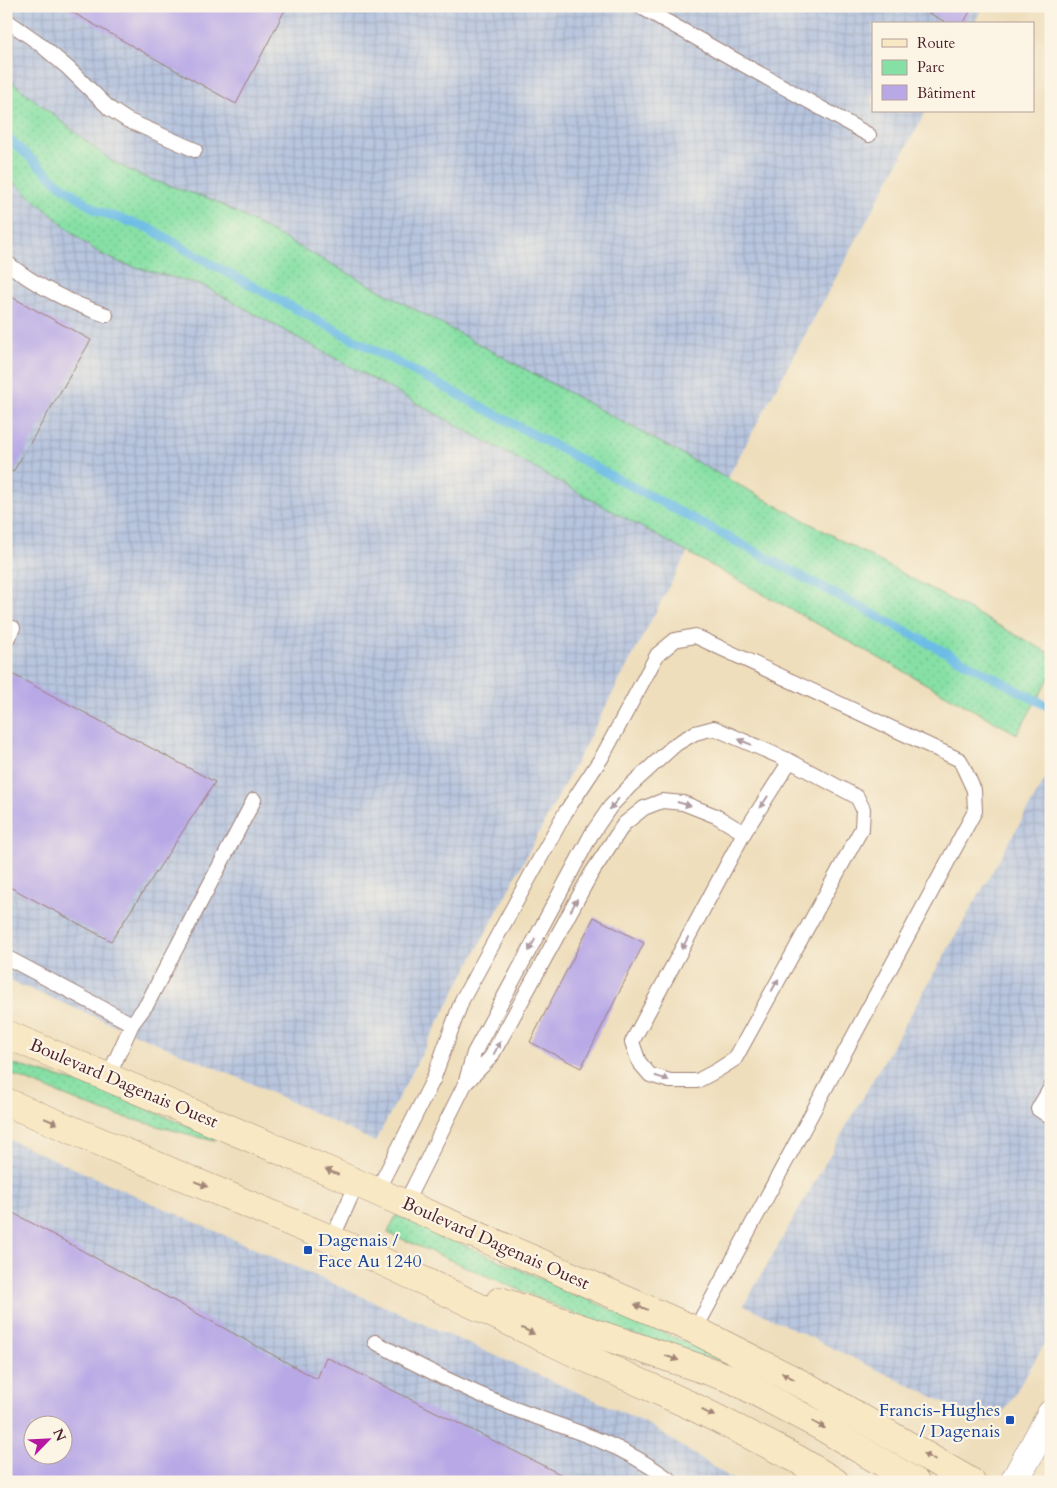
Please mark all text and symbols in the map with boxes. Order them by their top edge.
legend [872,22,1034,112]
text: Route [917,33,955,53]
text: Parc [917,57,945,77]
text: Bâtiment [917,83,976,103]
one-way arrow [738,737,752,745]
one-way arrow [759,795,769,808]
one-way arrow [608,798,619,811]
one-way arrow [676,800,691,808]
one-way arrow [570,898,578,913]
one-way arrow [681,936,689,951]
one-way arrow [528,937,536,952]
one-way arrow [771,978,779,993]
street label: Boulevard Dagenais Ouest [26,1032,222,1135]
one-way arrow [492,1041,501,1055]
one-way arrow [655,1075,670,1083]
one-way arrow [44,1117,58,1125]
one-way arrow [324,1168,339,1176]
one-way arrow [194,1180,208,1188]
street label: Boulevard Dagenais Ouest [398,1191,594,1296]
place label: Dagenais / Face Au 1240 [318,1228,422,1274]
marker: Dagenais / Face Au 1240 [302,1244,314,1256]
one-way arrow [634,1302,648,1310]
one-way arrow [521,1327,535,1335]
one-way arrow [664,1355,679,1363]
one-way arrow [781,1372,795,1380]
place label: Francis-Hughes / Dagenais [879,1398,1000,1444]
one-way arrow [701,1409,716,1418]
marker: Francis-Hughes / Dagenais [1004,1414,1016,1426]
north arrow [22,1416,72,1466]
one-way arrow [812,1421,827,1429]
text: N [48,1425,71,1444]
one-way arrow [922,1453,936,1461]

